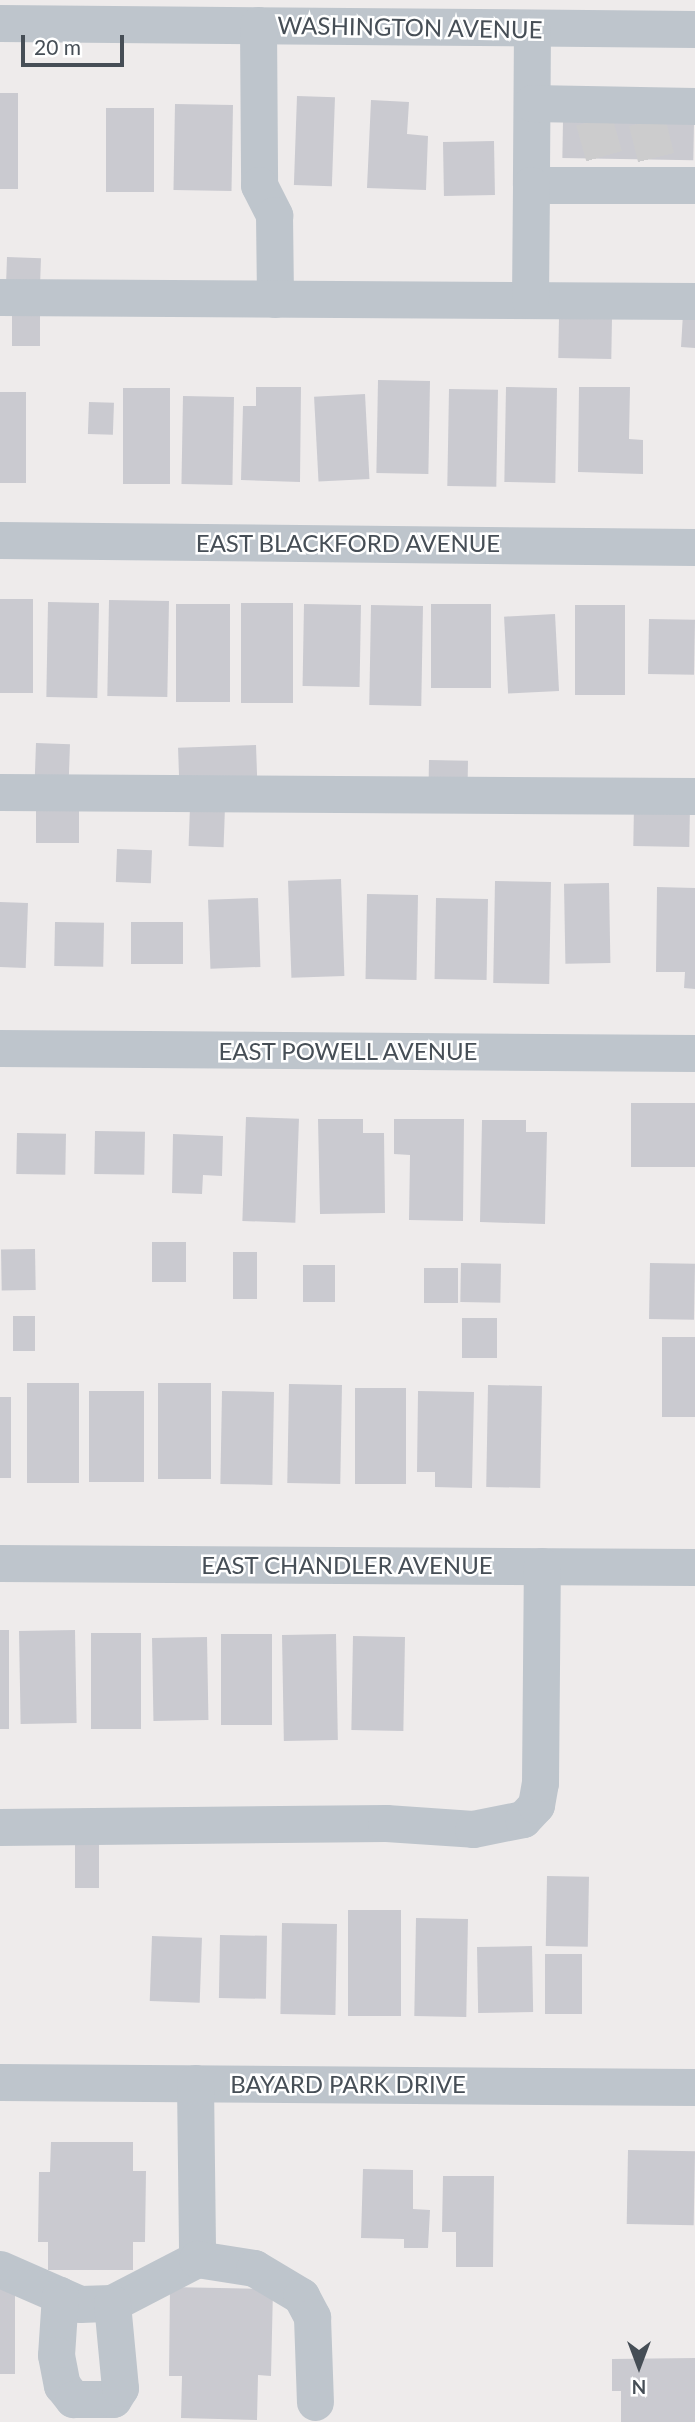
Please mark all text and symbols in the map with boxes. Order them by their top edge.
street label: WASHINGTON AVENUE [277,10,543,44]
scale bar [24,21,128,65]
text: 20 m [34,34,81,59]
street label: EAST BLACKFORD AVENUE [195,529,501,557]
street label: EAST POWELL AVENUE [217,1037,479,1065]
street label: EAST CHANDLER AVENUE [201,1551,493,1579]
street label: BAYARD PARK DRIVE [230,2070,466,2098]
north arrow [604,2331,674,2401]
text: N [632,2376,646,2399]

